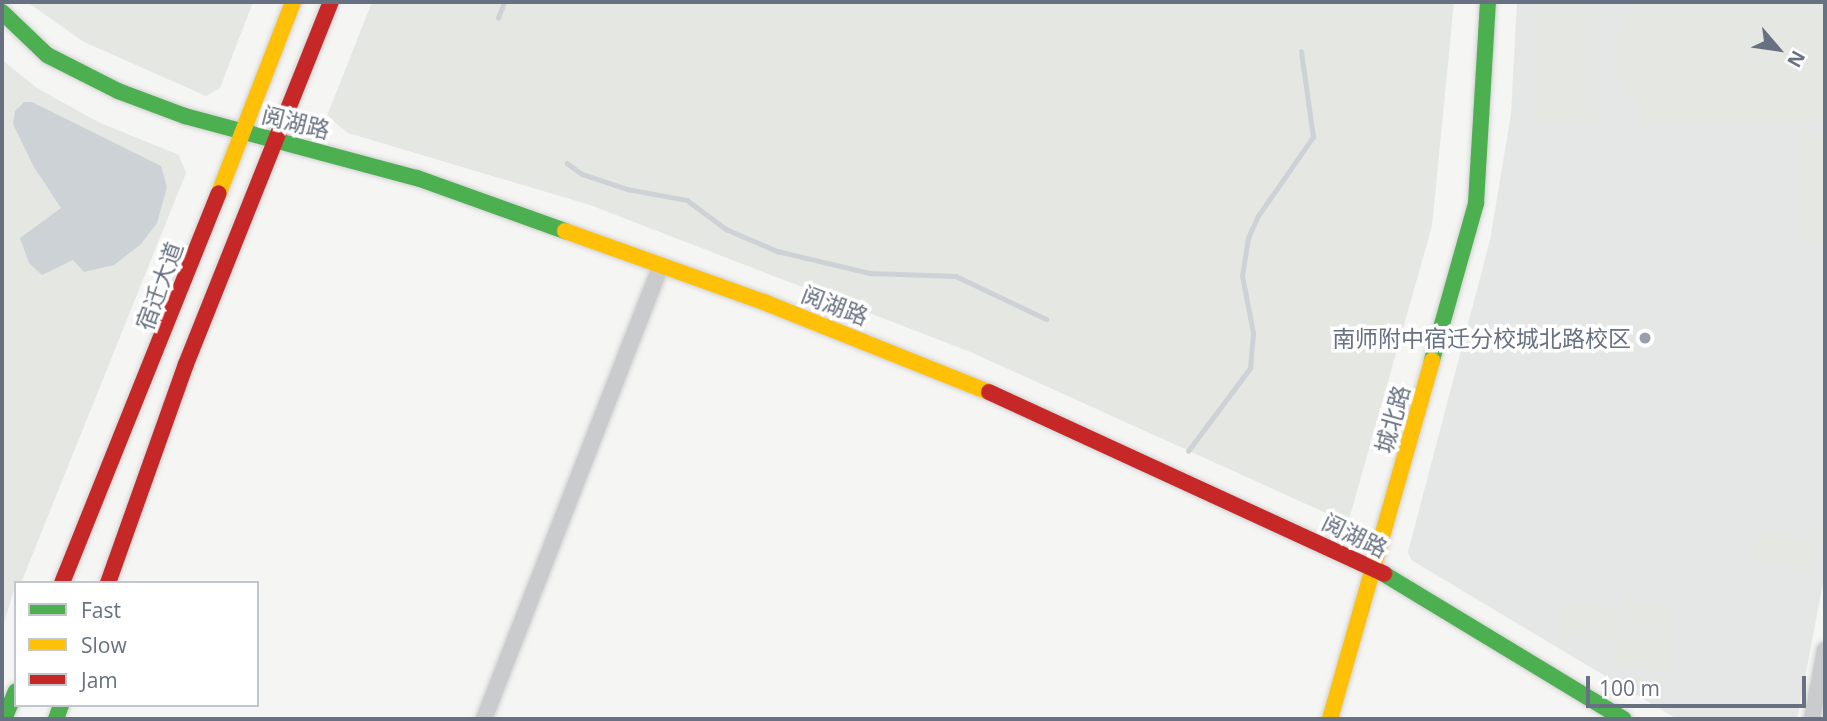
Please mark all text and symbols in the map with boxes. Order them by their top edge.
north arrow [1743,14,1813,84]
text: N [1781,46,1811,72]
street label: 阅湖路 [259,100,333,144]
street label: 宿迁大道 [130,238,188,334]
street label: 阅湖路 [798,280,872,330]
place label: 南师附中宿迁分校城北路校区 [1332,324,1631,352]
marker: 南师附中宿迁分校城北路校区 [1637,330,1653,346]
street label: 城北路 [1369,382,1415,456]
street label: 阅湖路 [1318,507,1392,563]
legend [14,581,259,707]
text: Fast [81,596,121,624]
text: Slow [81,631,127,659]
scale bar [1589,662,1810,706]
text: Jam [81,666,118,694]
text: 100 m [1599,674,1660,702]

